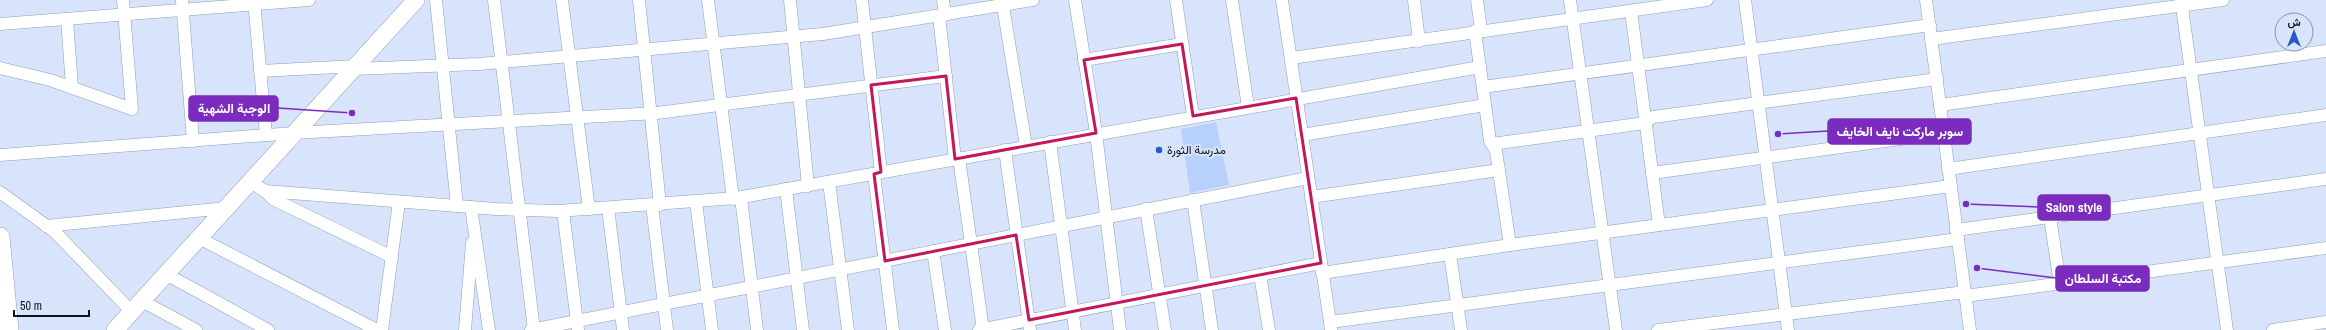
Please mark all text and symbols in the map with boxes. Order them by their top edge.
north arrow [2274,12,2314,52]
text: ش [2287,15,2301,29]
callout: الوجبة الشهية [189,96,278,121]
text: الوجبة الشهية [198,100,270,117]
callout: سوبر ماركت نايف الخايف [1828,119,1971,144]
text: سوبر ماركت نايف الخايف [1837,123,1963,140]
place label: مدرسة الثورة [1167,142,1226,158]
marker: مدرسة الثورة [1154,145,1164,155]
callout: Salon style [2038,195,2110,220]
text: Salon style [2046,199,2102,216]
callout: مكتبة السلطان [2056,266,2149,291]
text: مكتبة السلطان [2065,270,2141,287]
scale bar [14,292,89,318]
text: 50 m [20,298,42,314]

